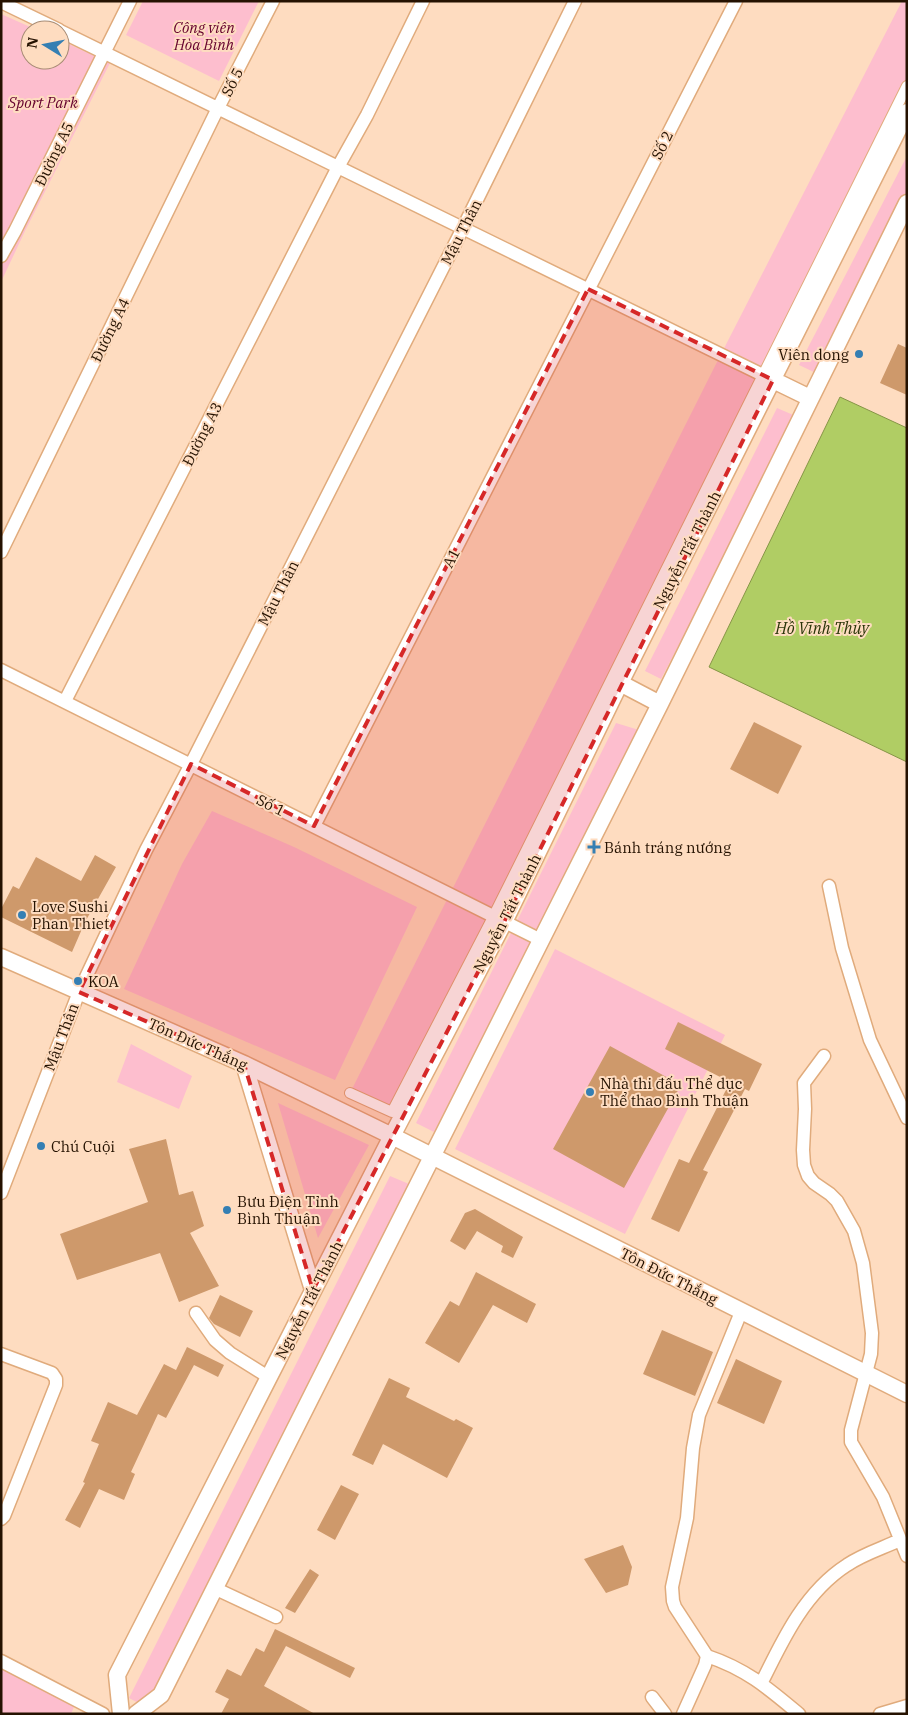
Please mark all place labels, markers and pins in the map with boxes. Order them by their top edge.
place label: Viên dong [778,345,849,364]
marker: Viên dong [853,348,865,360]
place label: Bánh tráng nướng [604,838,731,857]
marker: Bánh tráng nướng [588,841,600,853]
place label: Love Sushi Phan Thiet [32,897,109,933]
marker: Love Sushi Phan Thiet [16,909,28,921]
place label: KOA [88,972,120,991]
marker: KOA [72,975,84,987]
place label: Nhà thi đấu Thể dục Thể thao Bình Thuận [600,1074,749,1110]
marker: Nhà thi đấu Thể dục Thể thao Bình Thuận [584,1086,596,1098]
place label: Chú Cuội [51,1137,115,1156]
marker: Chú Cuội [35,1140,47,1152]
place label: Bưu Điện Tỉnh Bình Thuận [237,1192,339,1228]
marker: Bưu Điện Tỉnh Bình Thuận [221,1204,233,1216]

